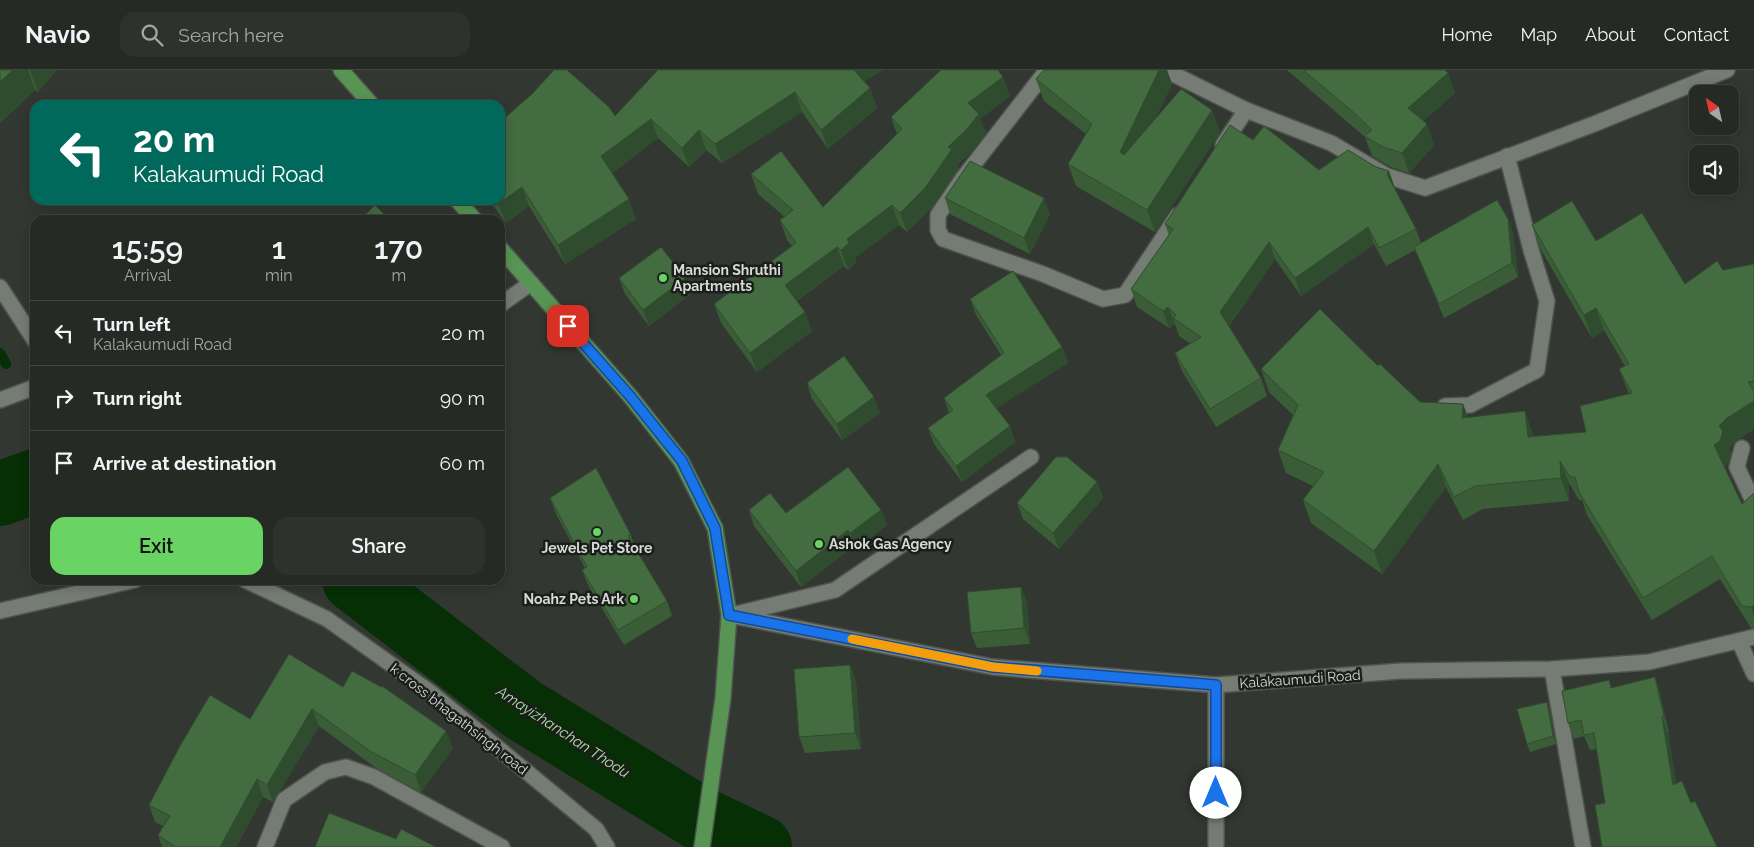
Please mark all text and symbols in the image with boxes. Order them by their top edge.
search box [120,12,470,57]
text: Navio [25,20,90,49]
icon: search [138,21,166,49]
text: Search here [178,24,284,46]
text: Home [1441,24,1492,45]
text: Map [1520,24,1557,45]
text: About [1585,24,1636,45]
text: Contact [1664,24,1729,45]
north arrow [1689,85,1739,135]
map controls [1689,85,1739,195]
text: 20 m [133,119,215,160]
icon: left [50,120,115,185]
button: sound [1689,145,1739,195]
text: Kalakaumudi Road [133,161,324,187]
text: 15:59 [112,231,183,266]
text: 1 [272,231,286,266]
text: 170 [374,231,423,266]
place label: Mansion Shruthi Apartments [673,262,781,294]
text: Arrival [124,266,171,285]
text: min [265,266,293,285]
text: m [391,266,406,285]
marker: Mansion Shruthi Apartments [657,272,669,284]
pin [547,305,589,347]
icon: arrive [554,312,582,340]
text: Turn left [93,313,170,335]
icon: left [50,319,78,347]
text: 20 m [441,322,485,344]
text: Kalakaumudi Road [93,335,232,354]
icon: right [50,384,78,412]
text: Turn right [93,387,182,409]
text: 90 m [440,387,485,409]
icon: arrive [50,449,78,477]
text: Arrive at destination [93,452,277,474]
text: 60 m [440,452,485,474]
button: Exit [50,517,263,575]
button: Share [273,517,485,575]
marker: Jewels Pet Store [591,526,603,538]
place label: Ashok Gas Agency [829,536,952,552]
marker: Ashok Gas Agency [813,538,825,550]
place label: Jewels Pet Store [541,540,653,556]
place label: Noahz Pets Ark [523,591,624,607]
marker: Noahz Pets Ark [628,593,640,605]
street label: k cross bhagathsingh road [387,660,531,778]
street label: Kalakaumudi Road [1239,667,1361,691]
water label: Amayizhanchan Thodu [492,682,633,782]
position arrow [1189,766,1241,818]

